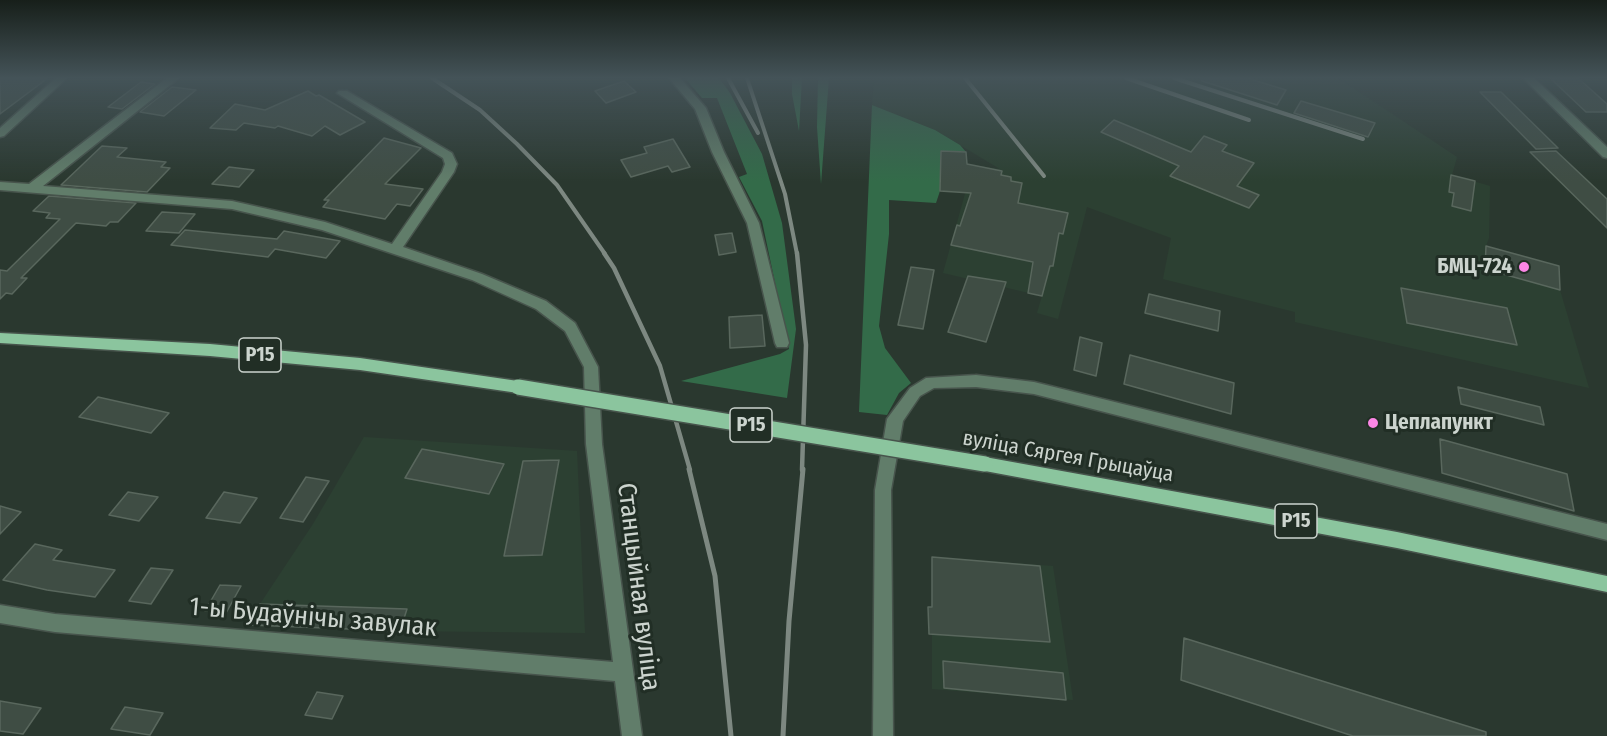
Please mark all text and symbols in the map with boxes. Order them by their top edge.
place label: БМЦ-724 [1437,254,1512,280]
marker: БМЦ-724 [1517,260,1531,274]
road number: Р15 [239,338,281,372]
road number: Р15 [730,408,772,442]
place label: Цеплапункт [1385,410,1493,436]
marker: Цеплапункт [1366,416,1380,430]
street label: вуліца Сяргея Грыцаўца [961,426,1175,488]
street label: Станцыйная вуліца [610,481,666,693]
road number: Р15 [1275,504,1317,538]
street label: 1-ы Будаўнічы завулак [188,592,438,644]

